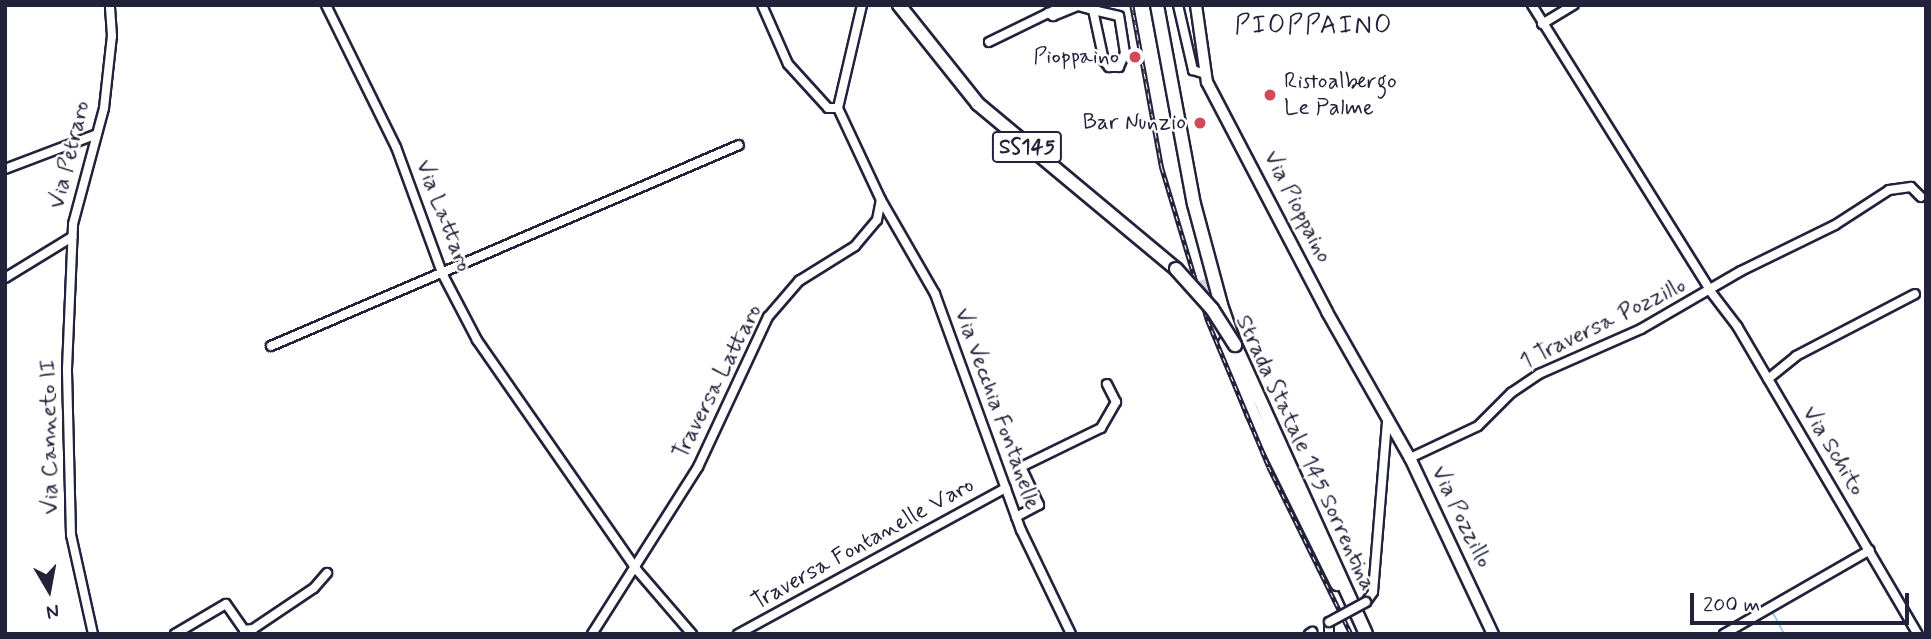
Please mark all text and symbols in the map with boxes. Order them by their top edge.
district label: PIOPPAINO [1236,11,1392,43]
place label: Pioppaino [1033,43,1119,71]
marker: Pioppaino [1125,47,1145,67]
place label: Ristoalbergo Le Palme [1284,68,1397,122]
marker: Ristoalbergo Le Palme [1262,87,1278,103]
street label: Via Petraro [43,99,97,211]
place label: Bar Nunzio [1079,109,1186,137]
marker: Bar Nunzio [1192,115,1208,131]
road number: SS145 [990,130,1064,164]
street label: Via Pioppaino [1257,146,1337,268]
street label: Via Lattaro [409,157,477,275]
street label: 1 Traversa Pozzillo [1517,273,1689,375]
street label: Traversa Lattaro [667,300,769,464]
street label: Via Vecchia Fontanelle [947,304,1047,514]
street label: Strada Statale 145 Sorrentina [1230,314,1380,592]
street label: Via Canneto II [35,357,65,517]
street label: Via Schito [1795,401,1871,501]
street label: Via Pozzillo [1425,463,1497,571]
street label: Traversa Fontanelle Varo [750,473,976,615]
north arrow [14,555,84,625]
scale bar [1693,580,1912,624]
text: 200 m [1703,591,1760,619]
text: N [44,598,61,625]

